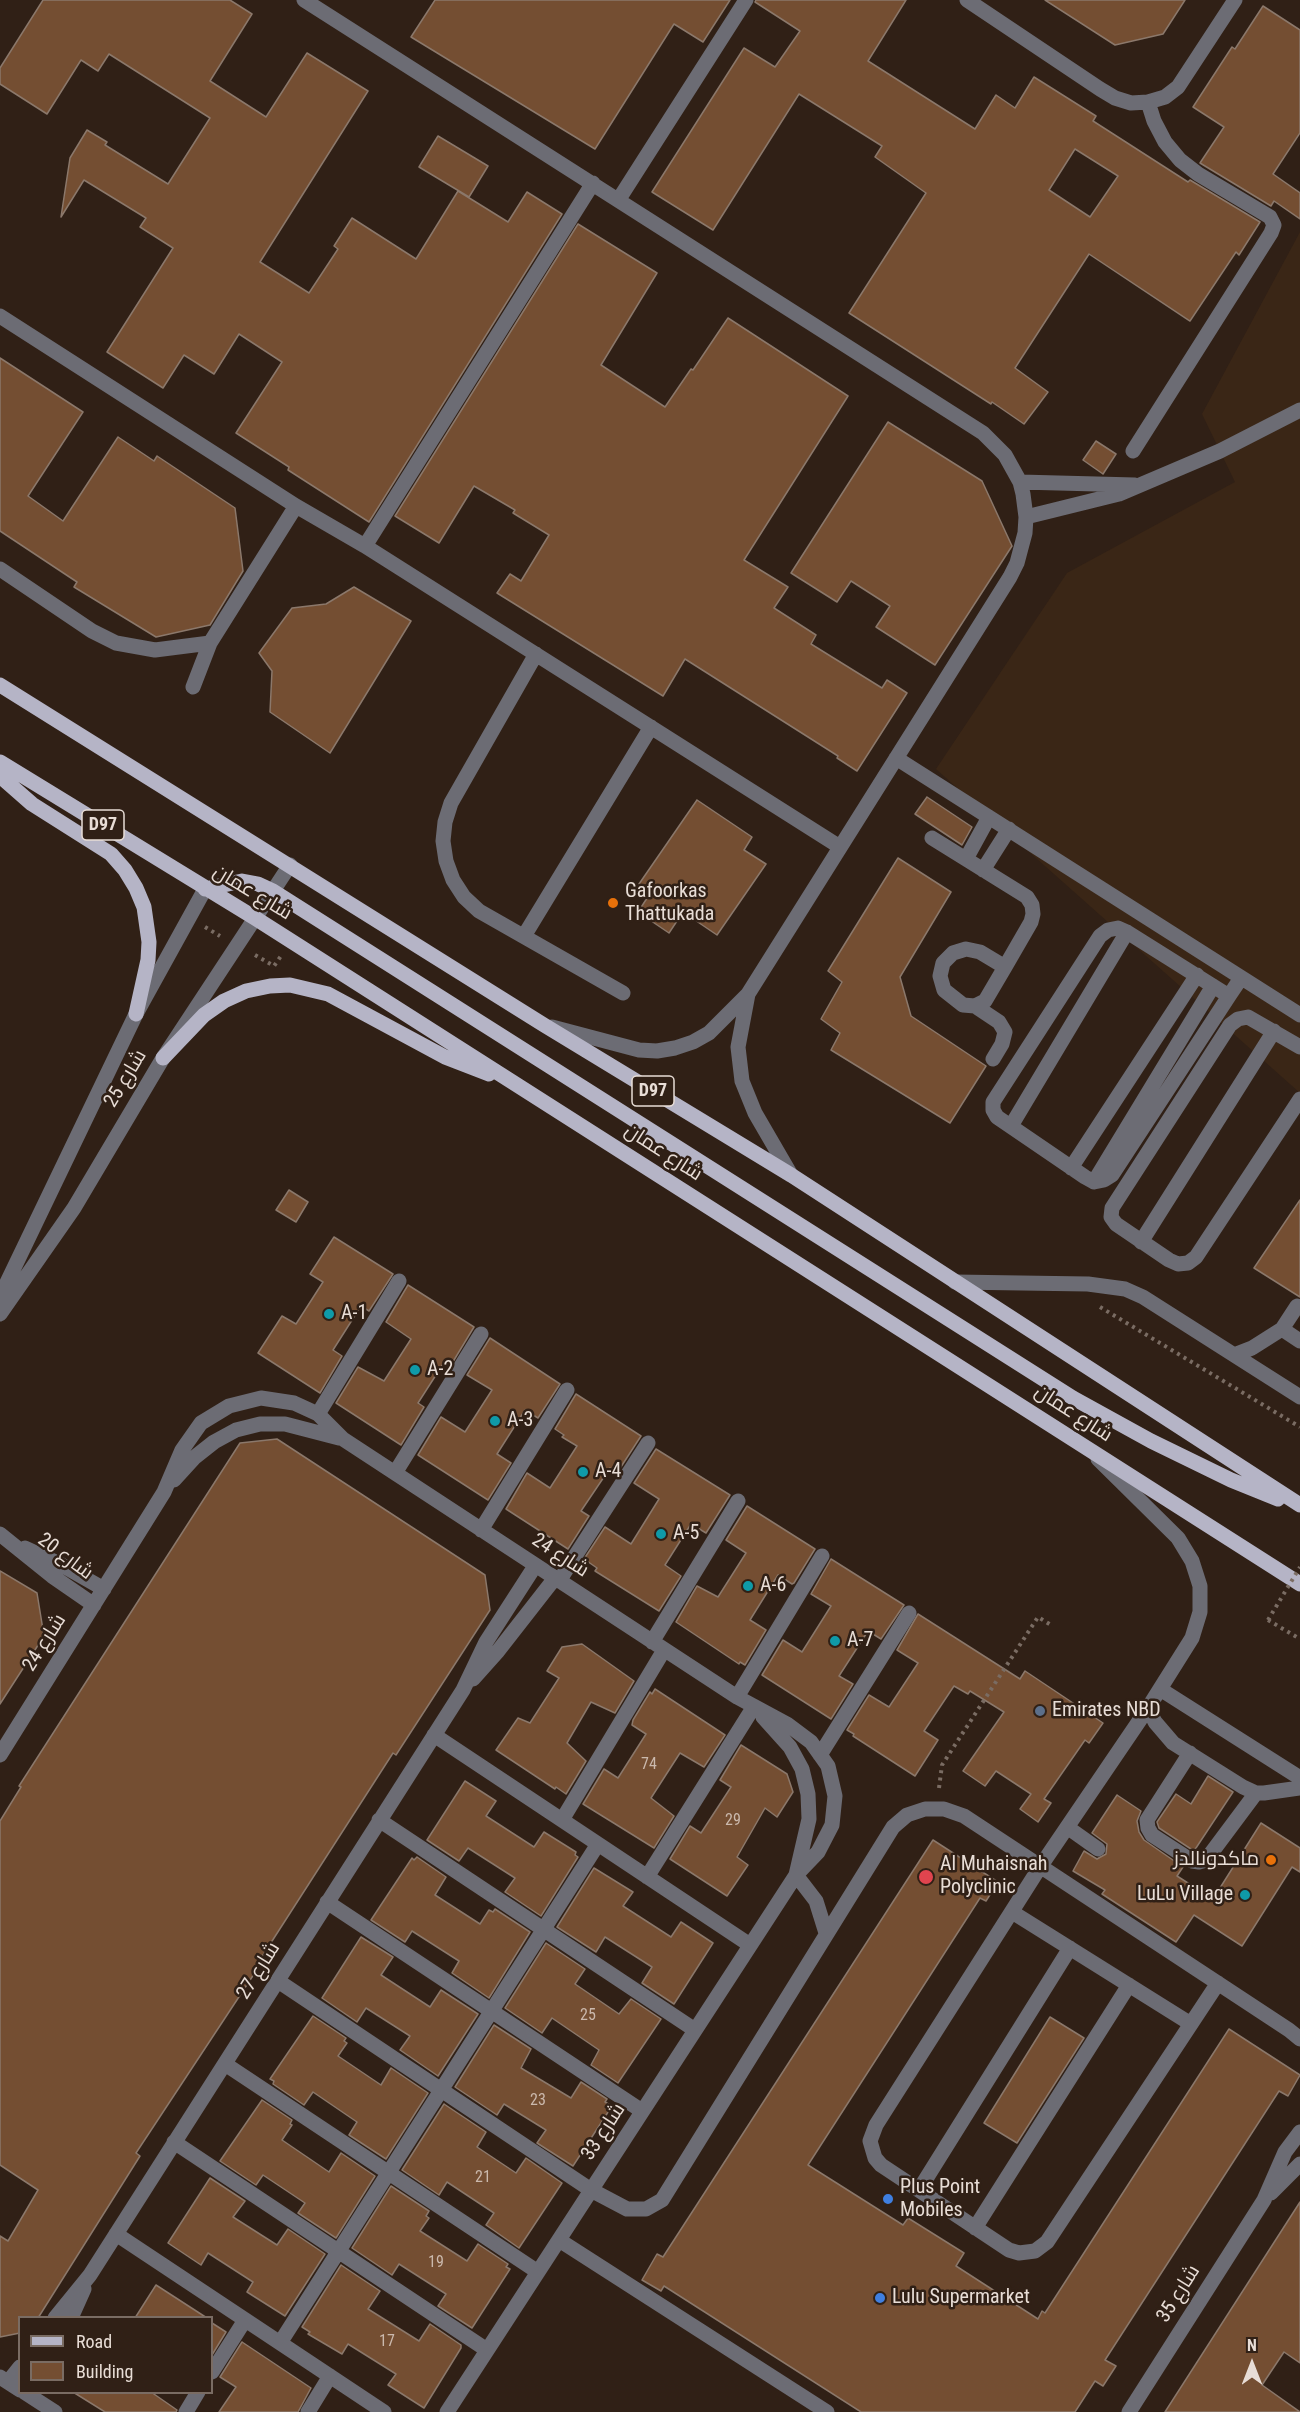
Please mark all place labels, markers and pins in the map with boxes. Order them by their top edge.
place label: Gafoorkas Thattukada [625,880,714,927]
marker: Gafoorkas Thattukada [606,896,620,910]
place label: A-1 [341,1302,367,1326]
marker: A-1 [322,1307,336,1321]
place label: A-2 [427,1358,453,1382]
marker: A-2 [408,1363,422,1377]
place label: A-3 [507,1409,533,1433]
marker: A-3 [488,1414,502,1428]
place label: A-4 [595,1460,621,1484]
marker: A-4 [576,1465,590,1479]
place label: A-5 [673,1522,699,1546]
marker: A-5 [654,1527,668,1541]
place label: A-6 [760,1574,786,1598]
marker: A-6 [741,1579,755,1593]
place label: A-7 [847,1629,873,1653]
marker: A-7 [828,1634,842,1648]
place label: Emirates NBD [1052,1699,1161,1723]
marker: Emirates NBD [1033,1704,1047,1718]
place label: ماكدونالدز [1173,1848,1259,1872]
place label: Al Muhaisnah Polyclinic [940,1853,1047,1900]
marker: ماكدونالدز [1264,1853,1278,1867]
marker: Al Muhaisnah Polyclinic [917,1868,935,1886]
place label: LuLu Village [1137,1883,1233,1907]
marker: LuLu Village [1238,1888,1252,1902]
place label: Plus Point Mobiles [900,2176,980,2223]
marker: Plus Point Mobiles [881,2192,895,2206]
place label: Lulu Supermarket [892,2286,1030,2310]
marker: Lulu Supermarket [873,2291,887,2305]

